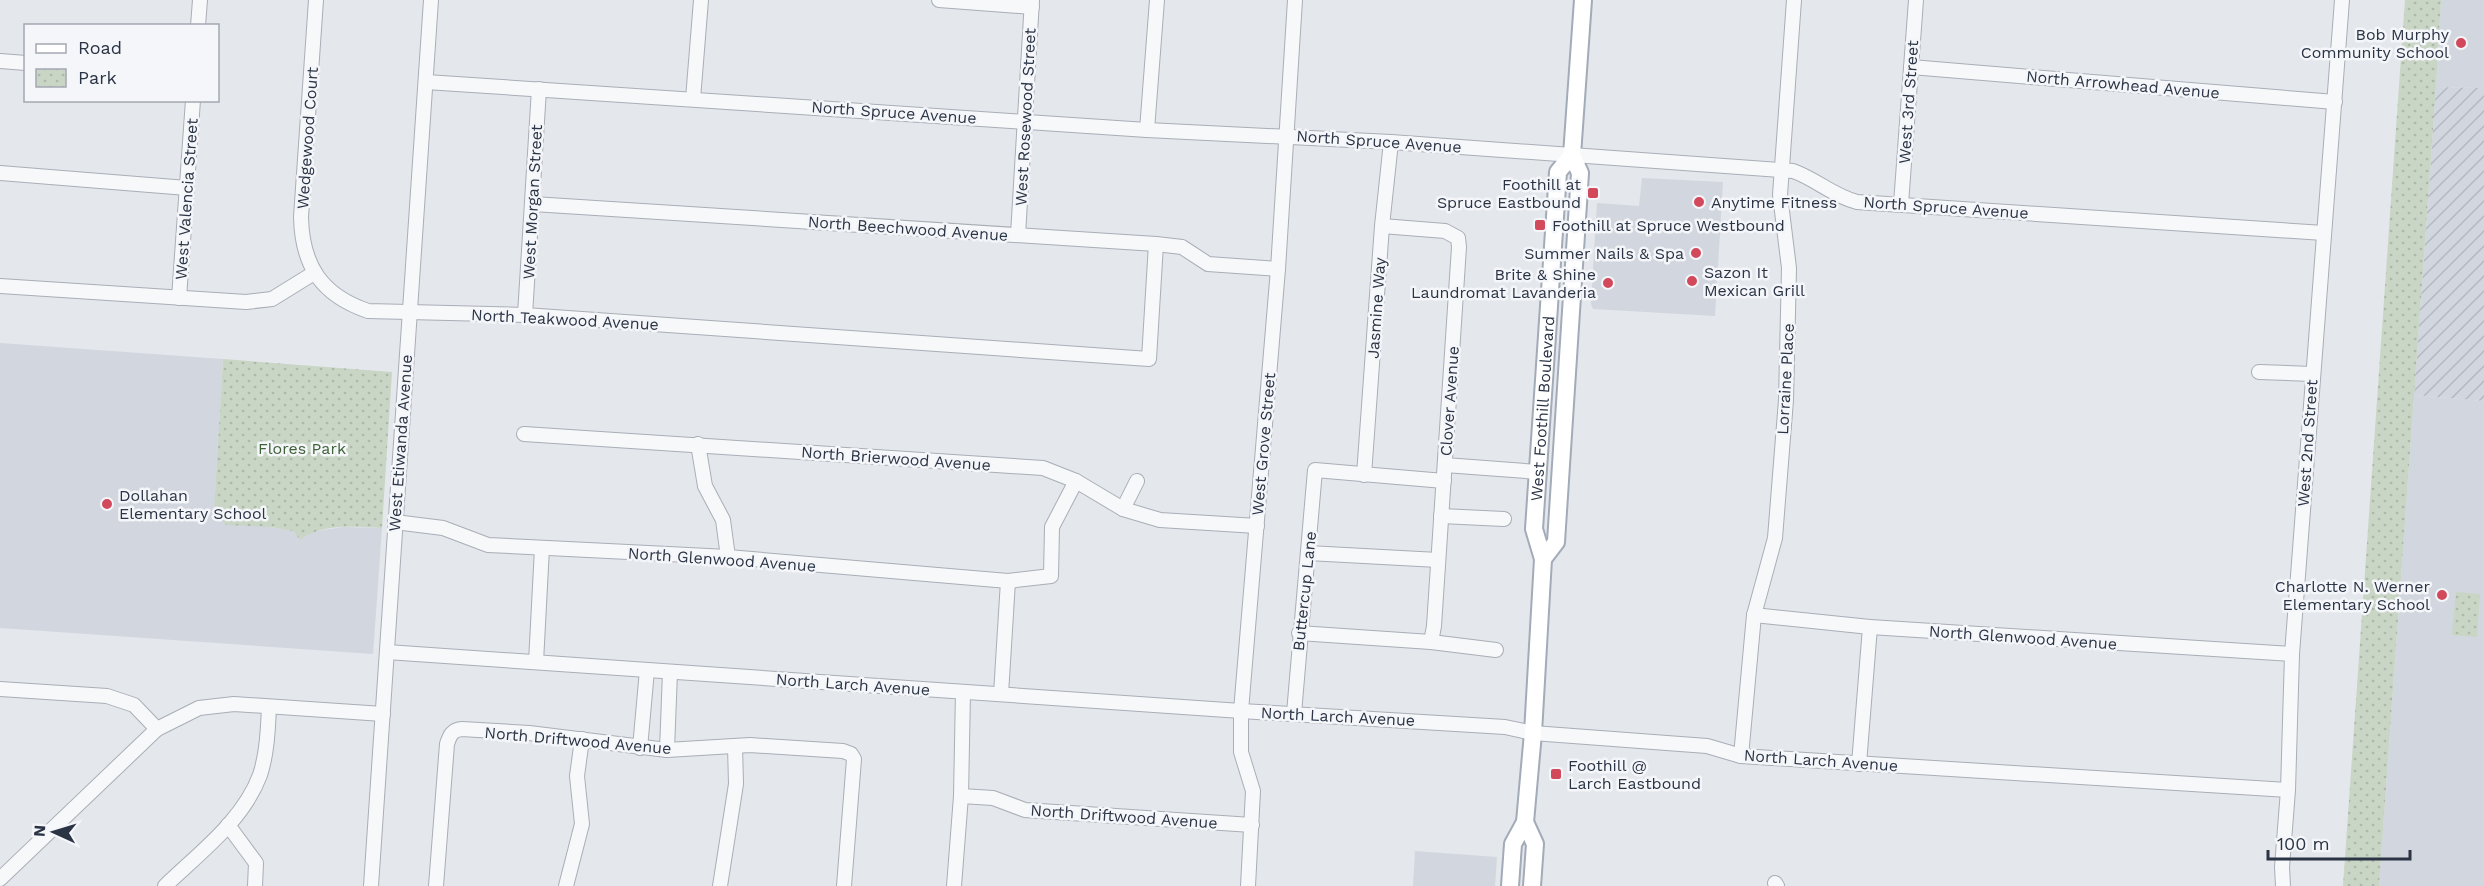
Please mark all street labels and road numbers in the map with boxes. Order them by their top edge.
street label: West Rosewood Street [1011,27,1040,206]
street label: West 3rd Street [1895,39,1922,164]
street label: Wedgewood Court [293,66,322,210]
street label: North Arrowhead Avenue [2025,67,2221,102]
street label: North Spruce Avenue [811,97,977,128]
street label: West Valencia Street [171,117,202,281]
street label: West Morgan Street [519,124,546,280]
street label: North Spruce Avenue [1296,126,1462,157]
street label: North Spruce Avenue [1863,192,2029,223]
street label: North Beechwood Avenue [807,212,1009,245]
street label: Jasmine Way [1363,256,1390,359]
street label: North Teakwood Avenue [471,305,659,334]
street label: West Foothill Boulevard [1527,315,1558,502]
street label: Lorraine Place [1773,323,1798,435]
street label: Clover Avenue [1436,345,1463,457]
street label: West Etiwanda Avenue [385,354,416,532]
street label: West Grove Street [1248,372,1279,516]
street label: West 2nd Street [2294,378,2321,507]
street label: North Brierwood Avenue [800,442,991,475]
street label: Buttercup Lane [1289,530,1320,652]
street label: North Glenwood Avenue [627,543,817,576]
street label: North Glenwood Avenue [1928,621,2118,654]
street label: North Larch Avenue [775,670,931,699]
street label: North Larch Avenue [1260,703,1416,730]
street label: North Driftwood Avenue [484,723,672,758]
street label: North Larch Avenue [1743,746,1899,775]
street label: North Driftwood Avenue [1030,800,1218,833]

